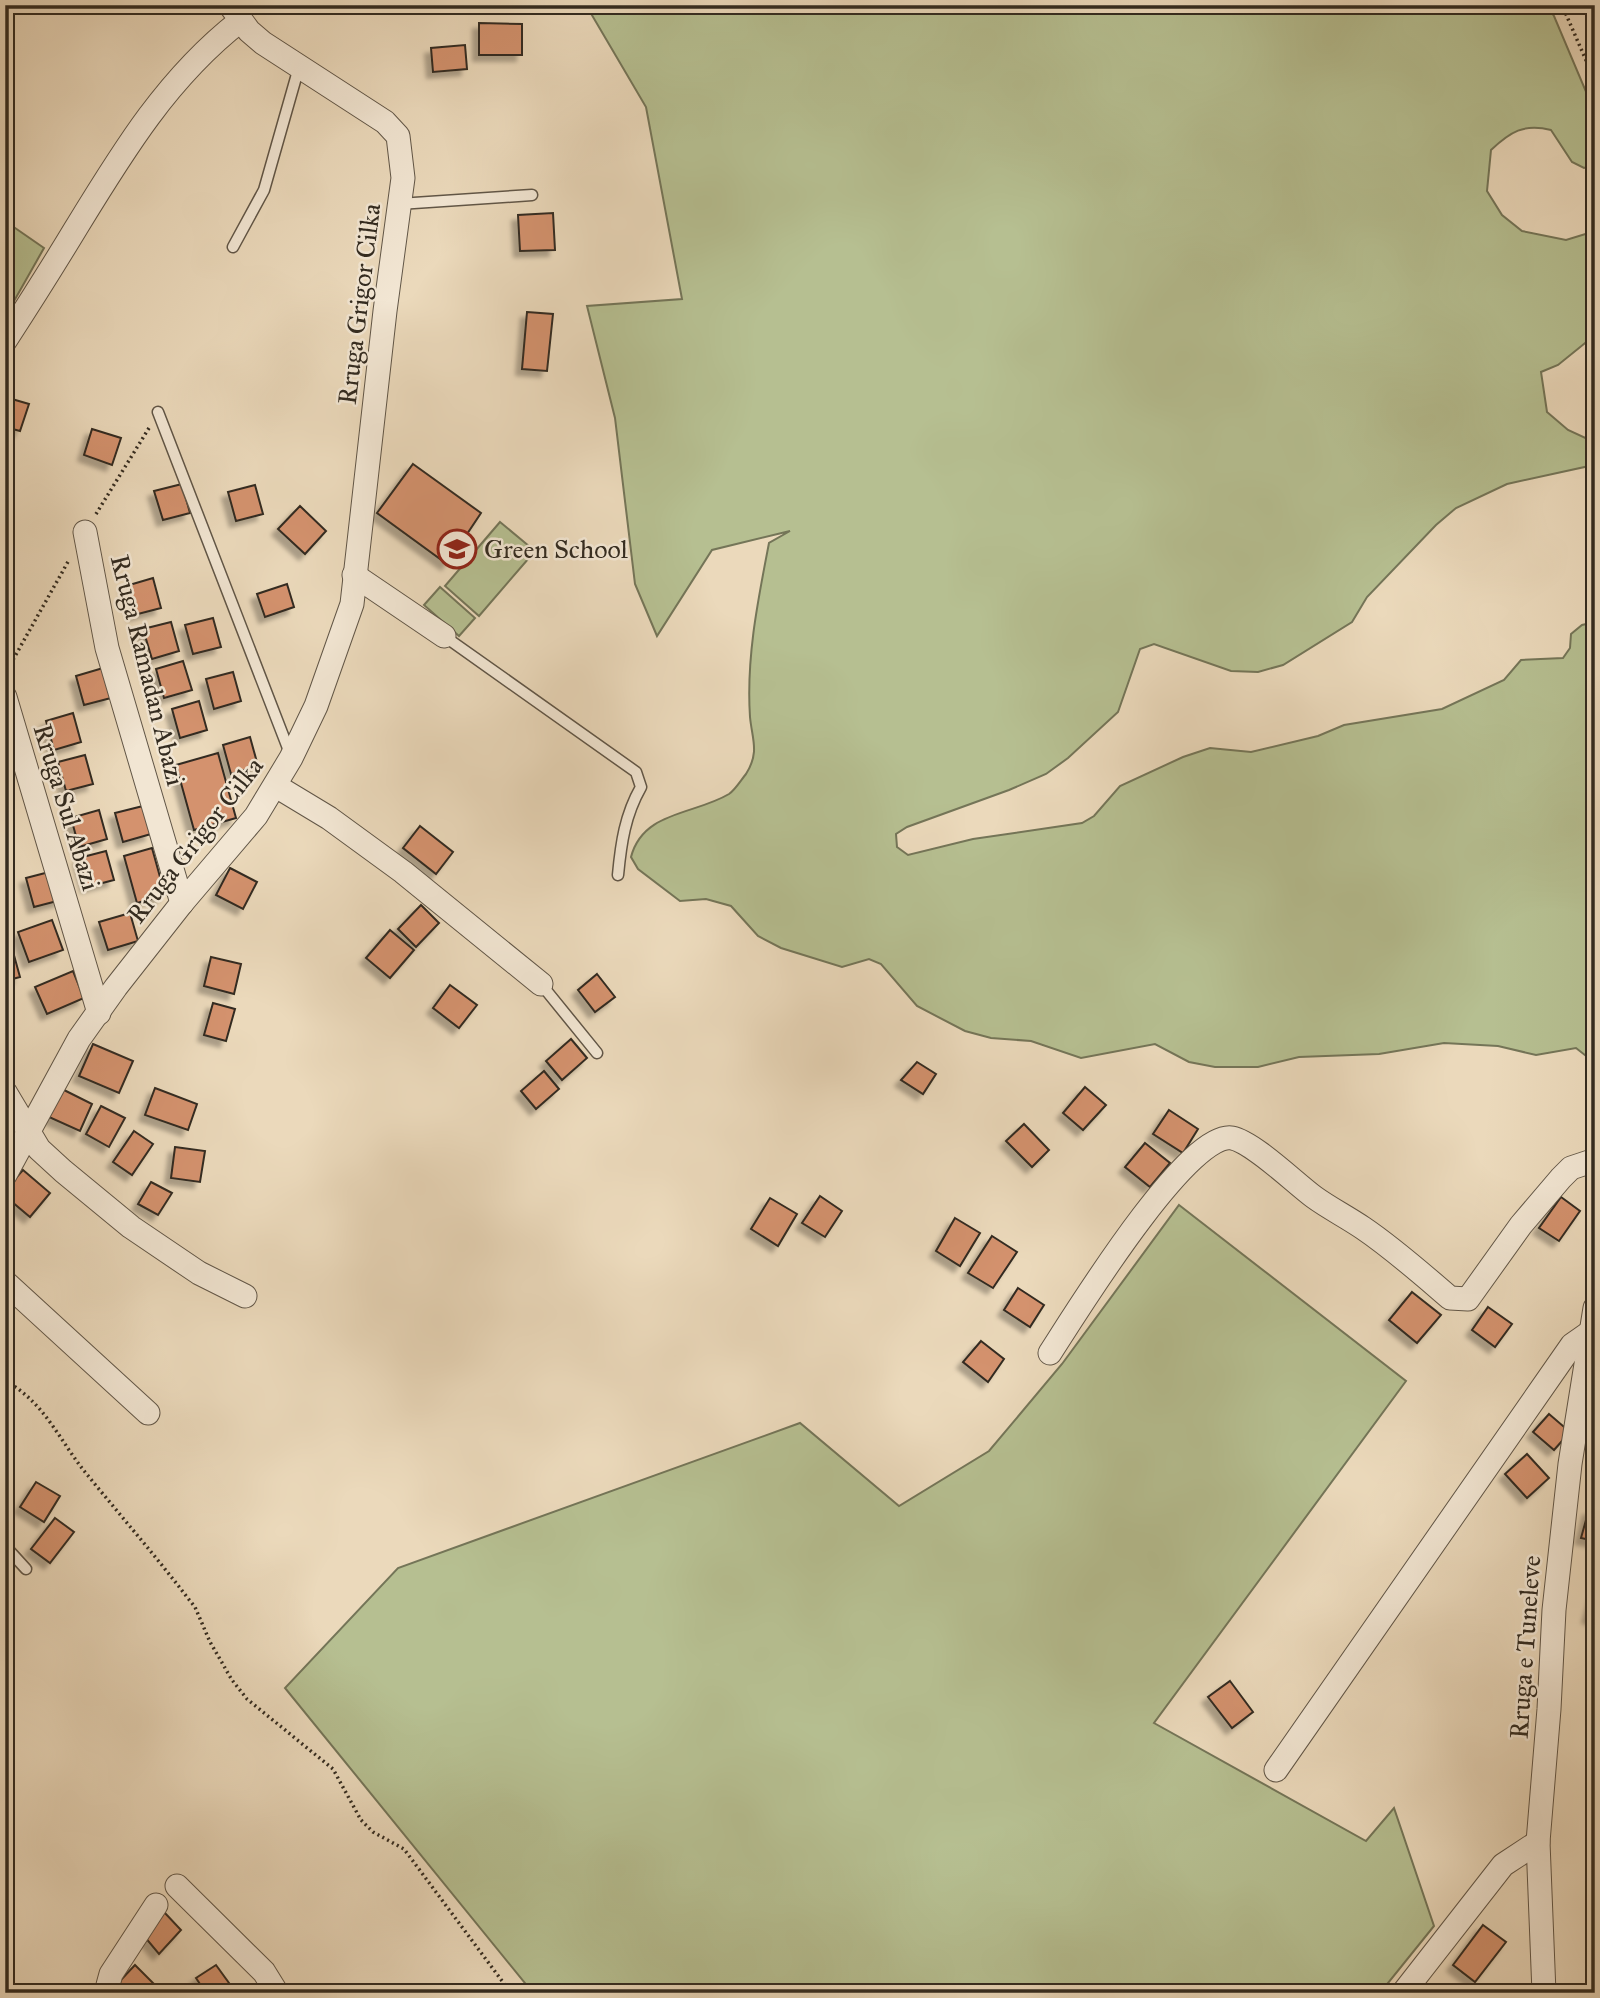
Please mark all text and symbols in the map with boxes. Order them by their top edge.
street label: Rruga Grigor Cilka [331,202,387,406]
school or university icon: Green School [436,528,478,570]
place label: Green School [484,533,628,565]
street label: Rruga Ramadan Abazi [104,551,192,789]
street label: Rruga Sul Abazi [26,720,108,894]
street label: Rruga Grigor Cilka [120,750,270,930]
street label: Rruga e Tuneleve [1503,1554,1547,1740]

